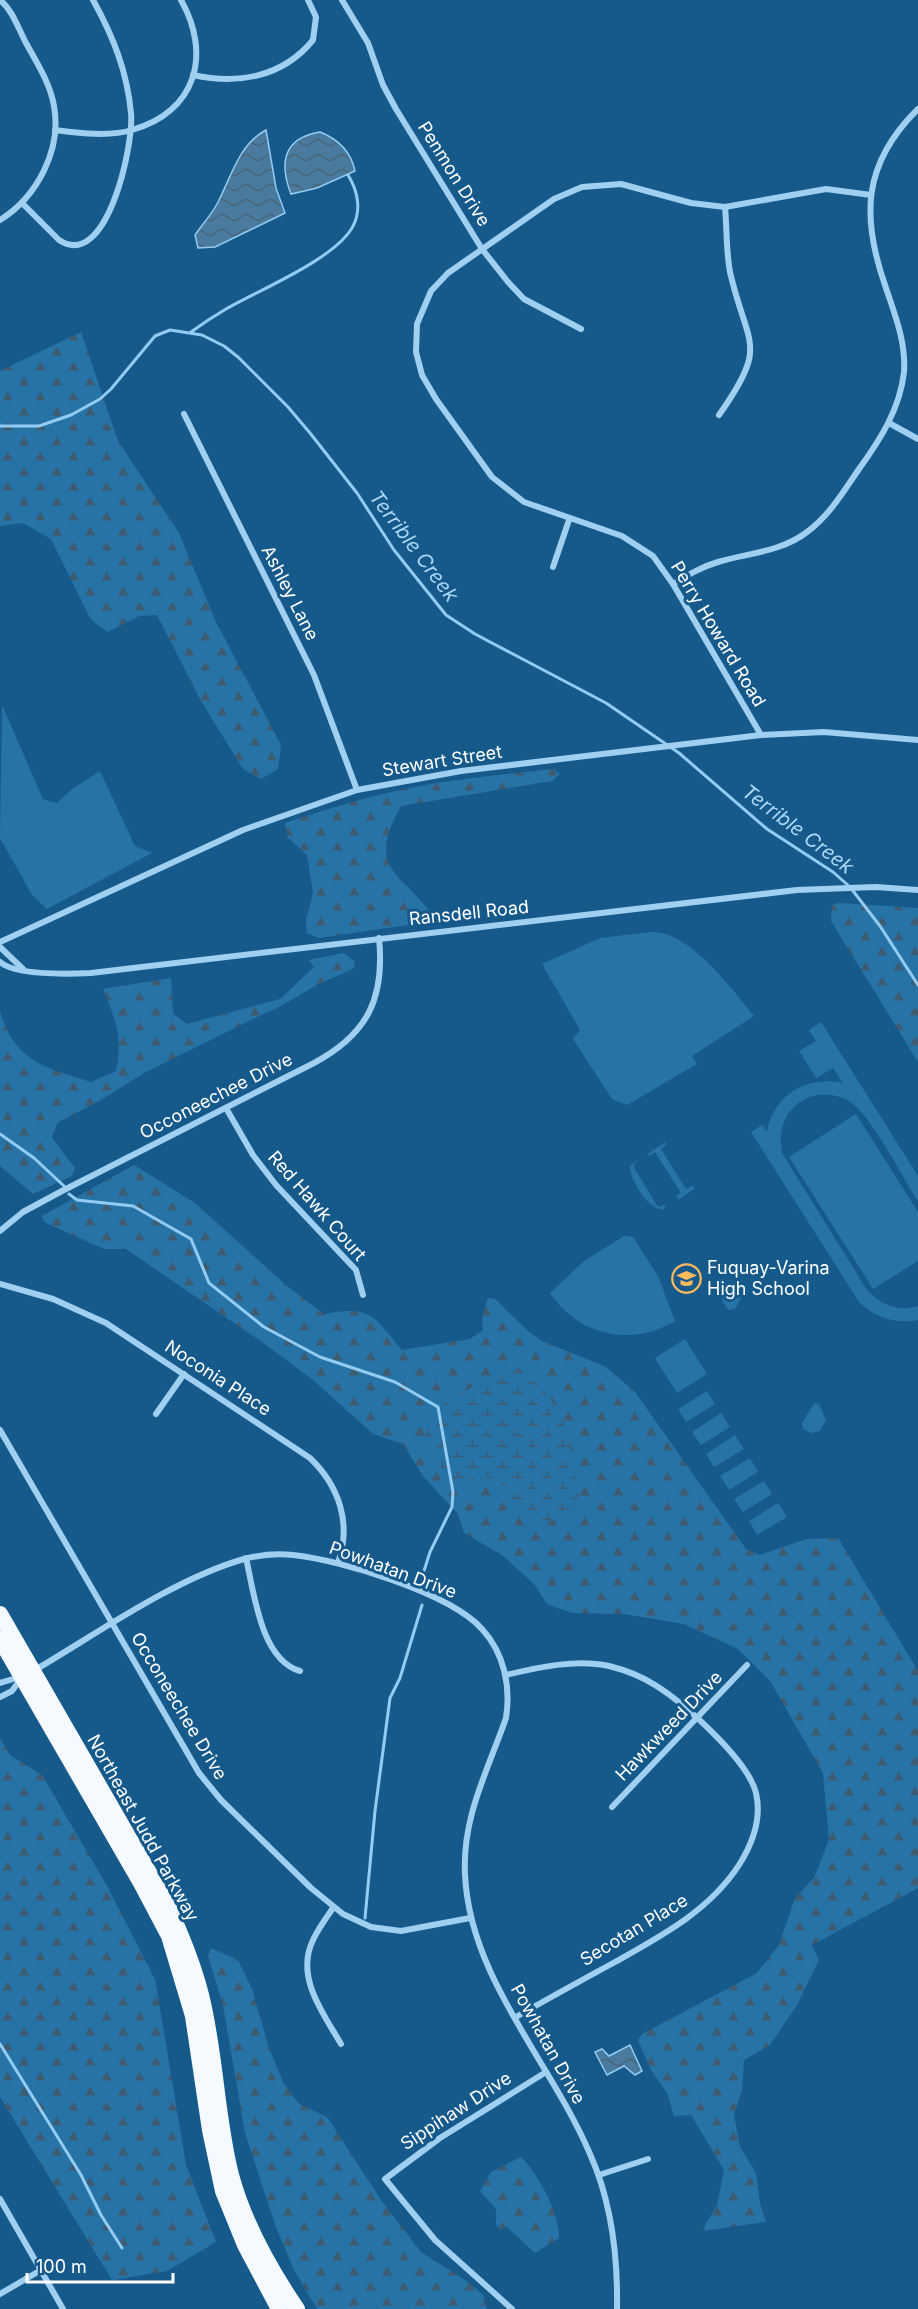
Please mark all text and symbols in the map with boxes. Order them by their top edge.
street label: Penmon Drive [414,118,495,230]
water label: Terrible Creek [364,485,464,607]
street label: Ashley Lane [258,542,323,644]
street label: Perry Howard Road [667,557,770,710]
street label: Stewart Street [380,741,503,780]
water label: Terrible Creek [737,779,859,879]
street label: Ransdell Road [408,896,530,929]
street label: Occoneechee Drive [136,1048,296,1143]
street label: Red Hawk Court [264,1146,371,1265]
place label: Fuquay-Varina High School [707,1257,830,1299]
school or university icon: Fuquay-Varina High School [670,1262,702,1294]
street label: Noconia Place [161,1335,275,1420]
street label: Powhatan Drive [327,1537,460,1602]
street label: Occoneechee Drive [127,1628,232,1783]
street label: Hawkweed Drive [611,1666,726,1785]
street label: Northeast Judd Parkway [83,1731,204,1925]
street label: Secotan Place [576,1889,691,1970]
street label: Powhatan Drive [507,1980,590,2107]
street label: Sippihaw Drive [397,2067,515,2154]
scale bar [27,2246,172,2284]
text: 100 m [36,2256,87,2277]

